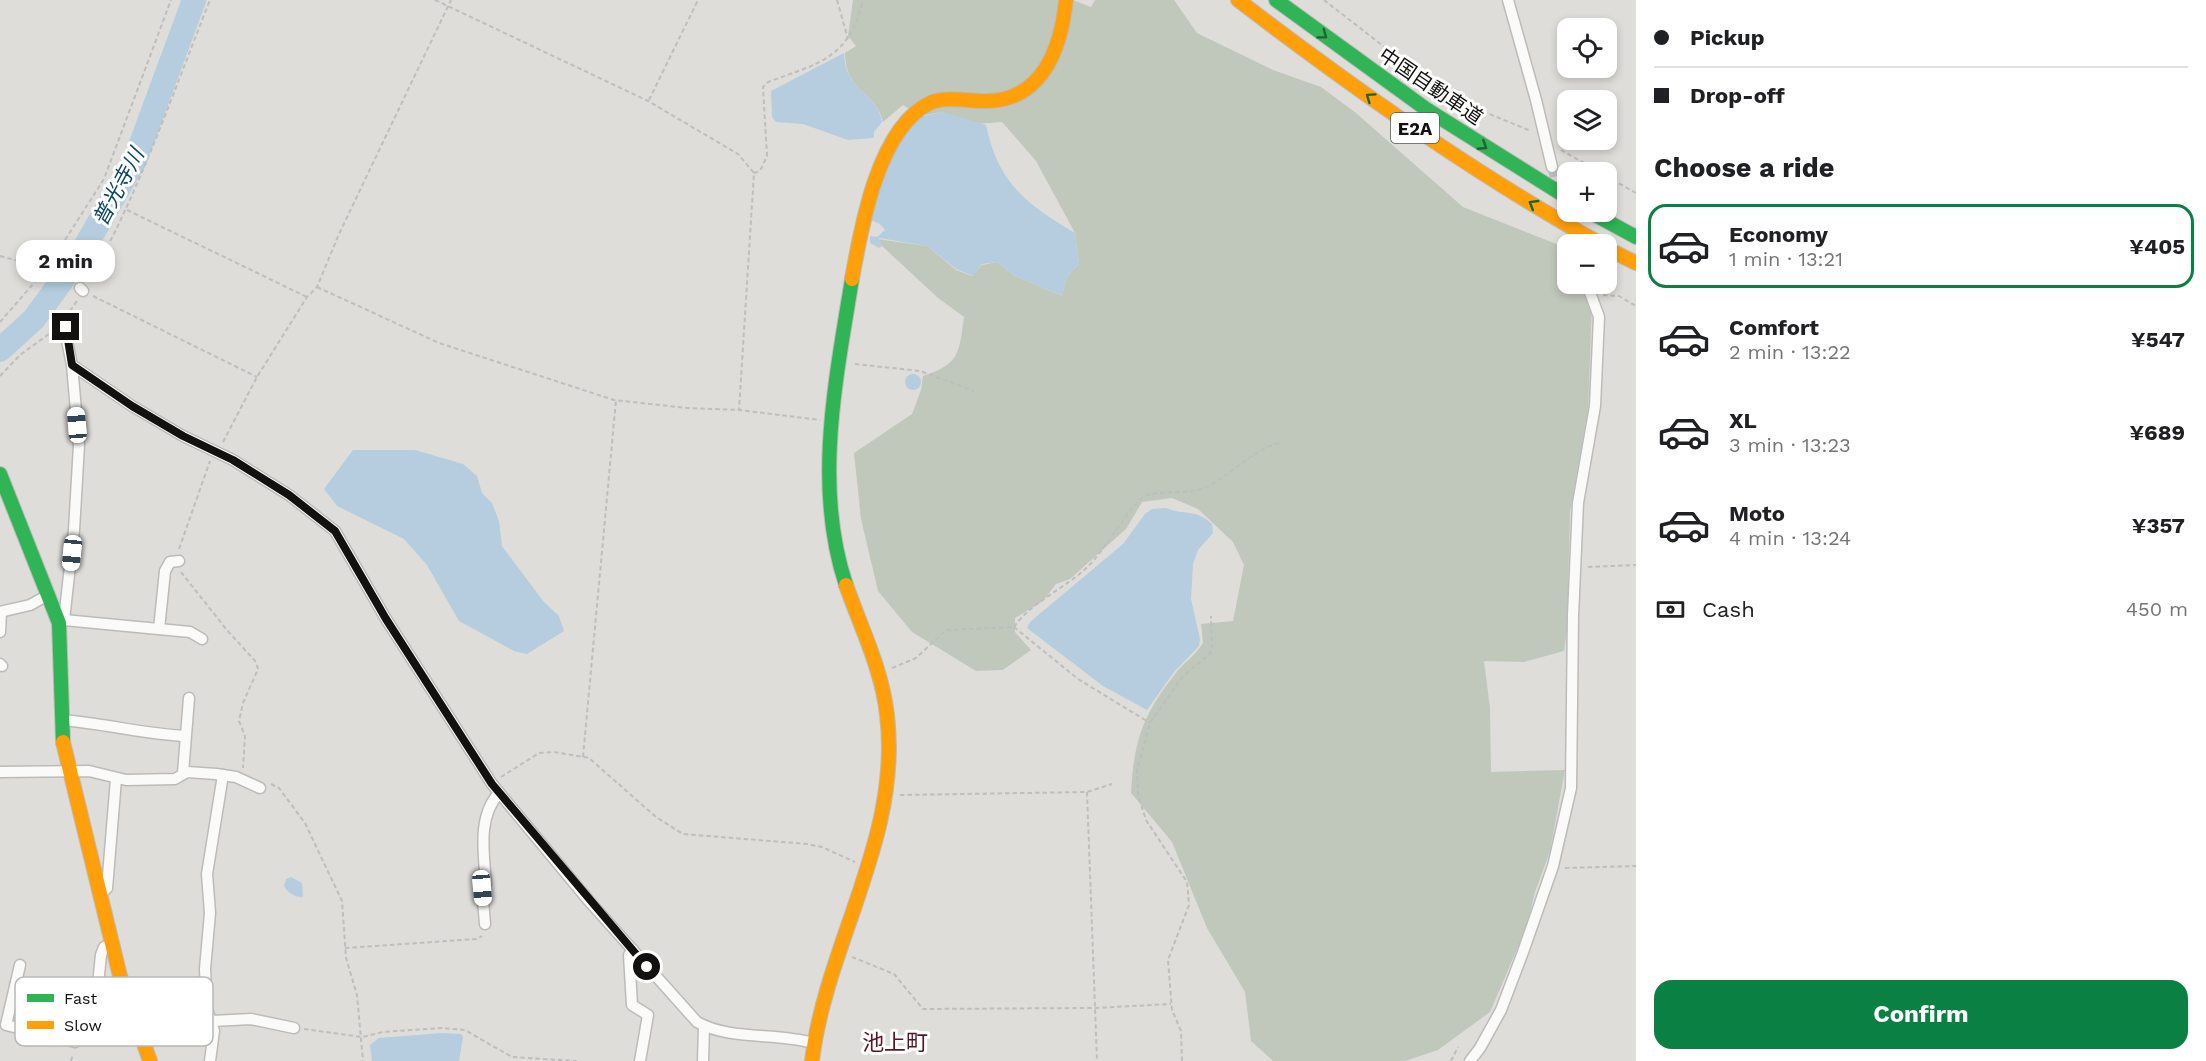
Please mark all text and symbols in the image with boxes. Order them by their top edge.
map controls [1557,18,1617,294]
button: locate [1557,18,1617,78]
text: Pickup [1690,25,1765,50]
one-way arrow [1317,28,1328,39]
street label: 中国自動車道 [1375,42,1487,130]
text: Drop-off [1690,83,1785,108]
button: layers [1557,90,1617,150]
one-way arrow [1365,93,1376,104]
road number: E2A [1391,113,1439,143]
one-way arrow [1477,139,1488,150]
water label: 普光寺川 [87,142,150,230]
text: Choose a ride [1654,152,1834,184]
button: + [1557,162,1617,222]
one-way arrow [1529,199,1539,211]
icon: car [1657,219,1711,273]
text: Economy [1729,222,1828,247]
button: − [1557,234,1617,294]
text: ¥405 [2129,234,2185,259]
callout: 2 min [16,240,116,282]
text: 1 min · 13:21 [1729,247,1843,271]
text: 2 min [38,249,93,273]
icon: car [1657,312,1711,366]
route end [52,313,79,340]
text: Comfort [1729,315,1819,340]
text: ¥547 [2131,327,2185,352]
text: 2 min · 13:22 [1729,340,1851,364]
icon: car [1657,405,1711,459]
car [66,406,88,444]
text: XL [1729,408,1757,433]
text: ¥689 [2129,420,2185,445]
text: 3 min · 13:23 [1729,433,1851,457]
icon: car [1657,498,1711,552]
text: Moto [1729,501,1785,526]
text: ¥357 [2132,513,2185,538]
text: 4 min · 13:24 [1729,526,1851,550]
car [61,534,83,572]
icon: cash [1654,593,1687,626]
text: Cash [1702,597,1755,622]
text: 450 m [2126,597,2188,621]
car [471,869,493,907]
route start [633,953,660,980]
legend [15,977,213,1046]
button: Confirm [1654,980,2188,1049]
text: Fast [64,989,97,1008]
text: Slow [64,1016,102,1035]
district label: 池上町 [862,1030,928,1055]

